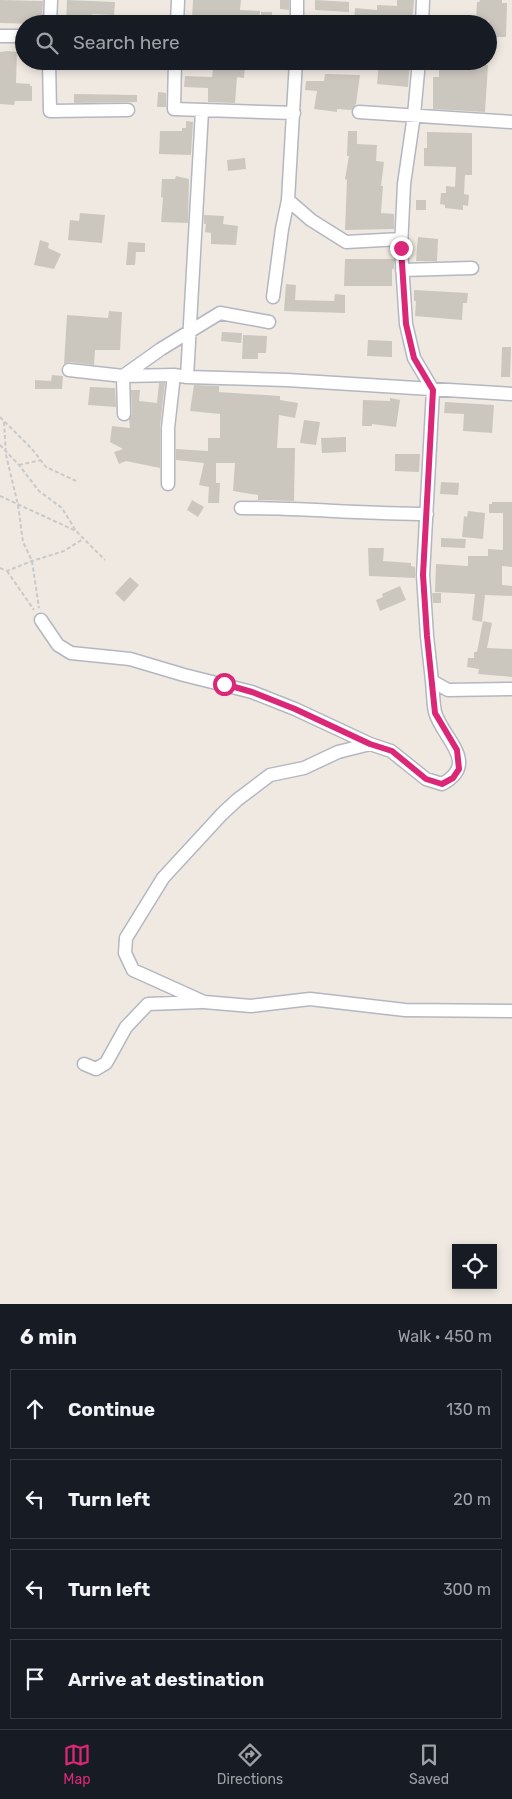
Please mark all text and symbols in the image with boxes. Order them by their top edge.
search box [15,15,497,70]
icon: search [33,29,61,57]
text: Search here [73,31,180,54]
route end [390,237,413,260]
route start [213,673,236,696]
map controls [452,1244,497,1289]
button: locate [452,1244,497,1289]
text: 6 min [20,1324,77,1349]
text: Walk · 450 m [398,1327,492,1346]
icon: ahead [21,1395,49,1423]
text: Continue [68,1398,155,1421]
text: 130 m [446,1400,491,1419]
icon: left [21,1485,49,1513]
text: Turn left [68,1488,150,1511]
text: 20 m [453,1490,491,1509]
icon: left [21,1575,49,1603]
text: Turn left [68,1578,150,1601]
text: 300 m [443,1580,491,1599]
icon: arrive [21,1665,49,1693]
text: Arrive at destination [68,1668,264,1691]
tab: Map [63,1741,91,1788]
tab: Directions [217,1741,283,1788]
tab: Saved [409,1741,449,1788]

